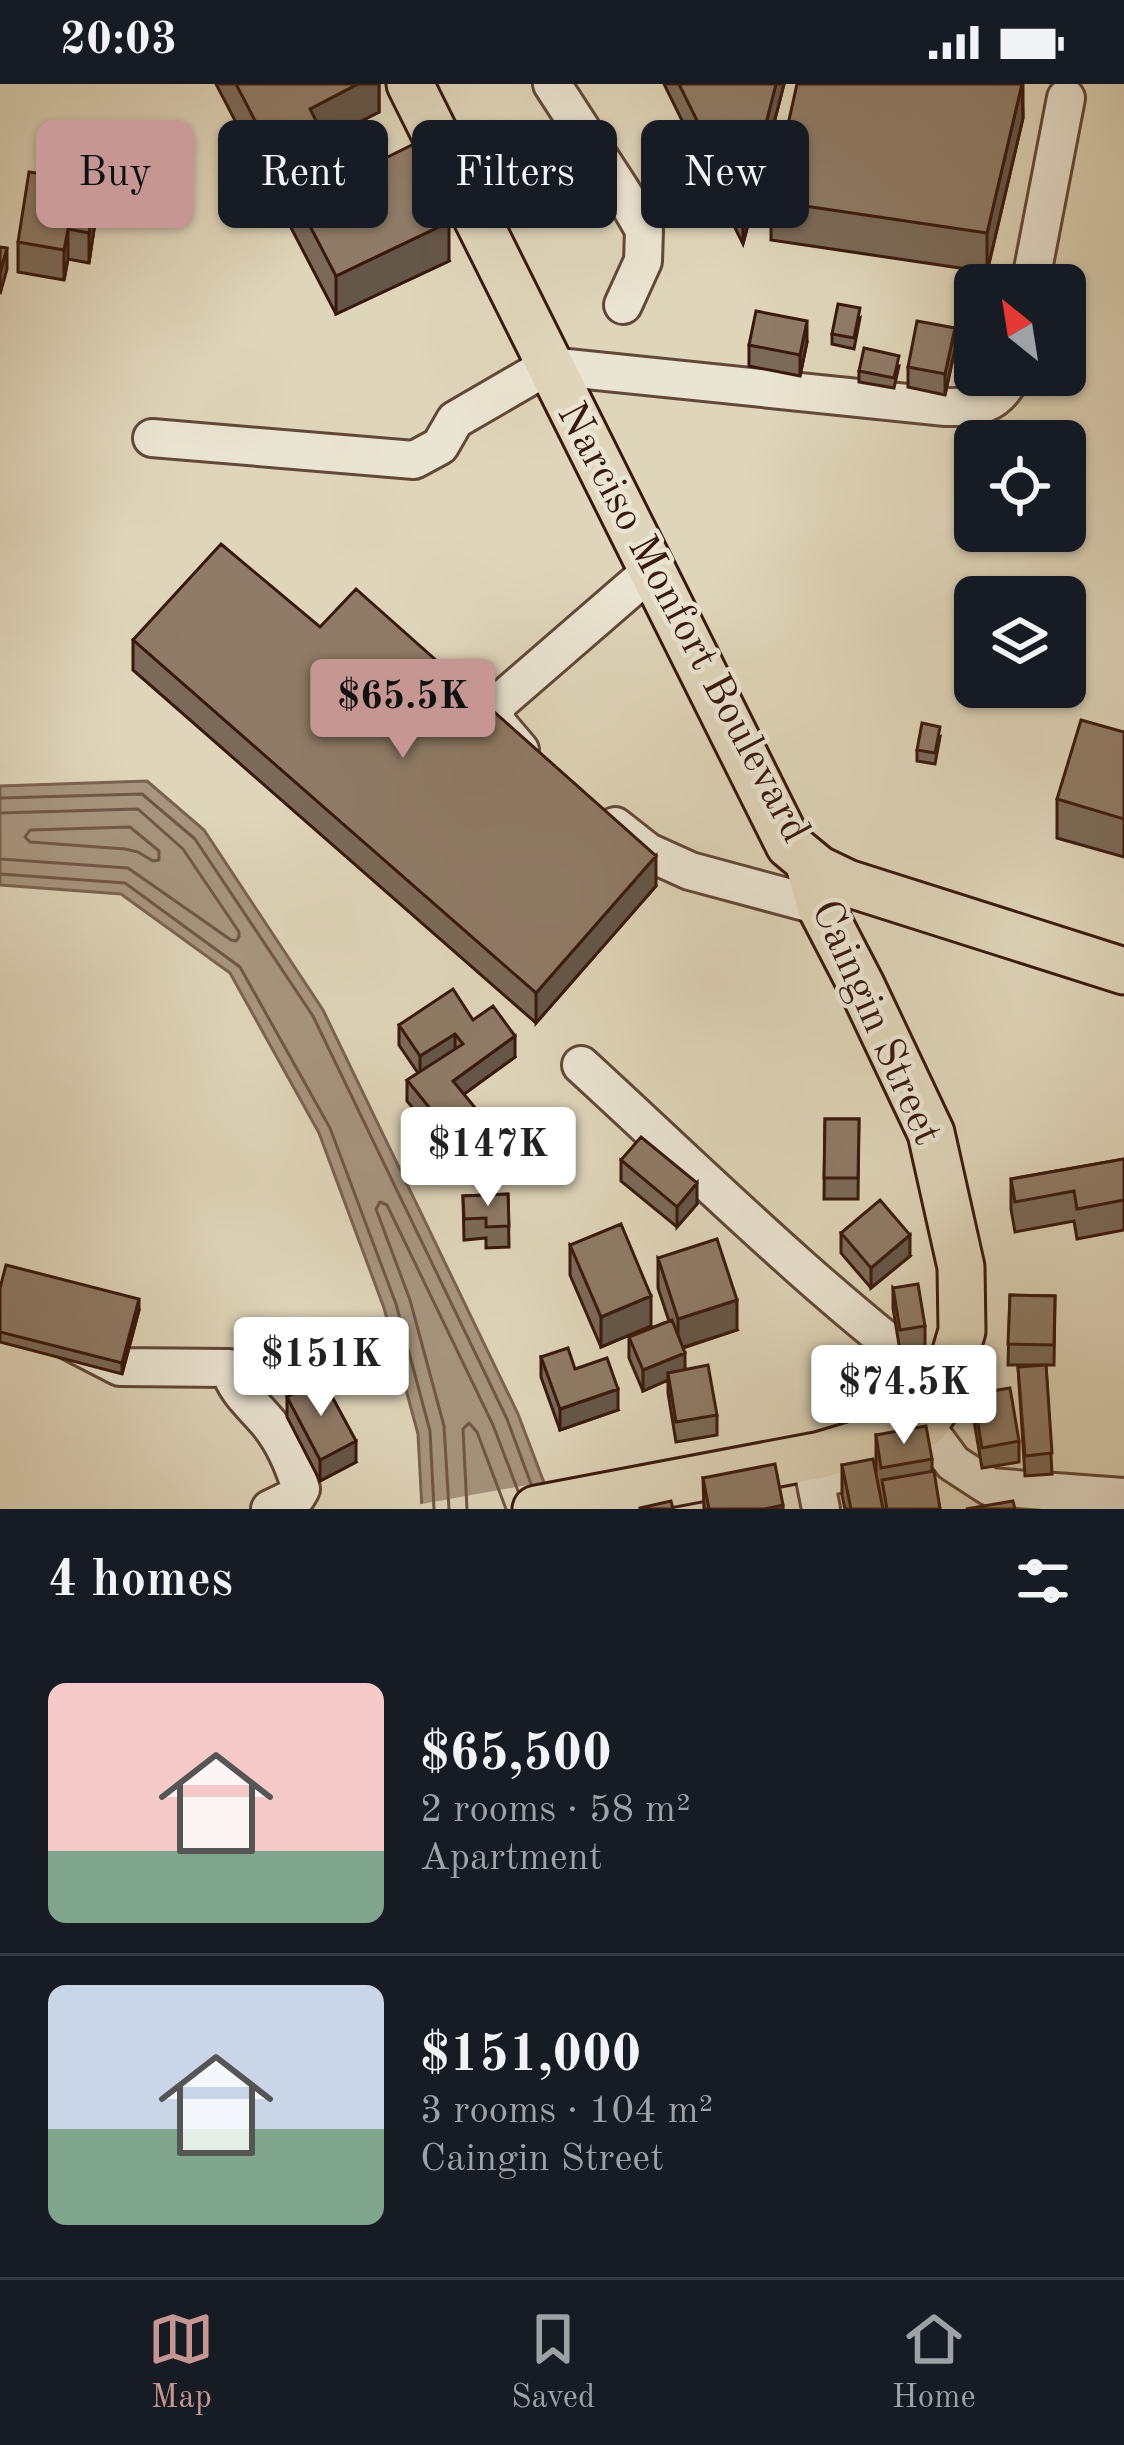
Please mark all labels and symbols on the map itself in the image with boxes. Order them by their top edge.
north arrow [954,264,1086,396]
street label: Narciso Monfort Boulevard [548,396,816,850]
pin: $65.5K [305,659,501,761]
street label: Caingin Street [802,894,948,1152]
pin: $147K [404,1107,572,1209]
pin: $151K [237,1317,405,1419]
pin: $74.5K [806,1345,1002,1447]

